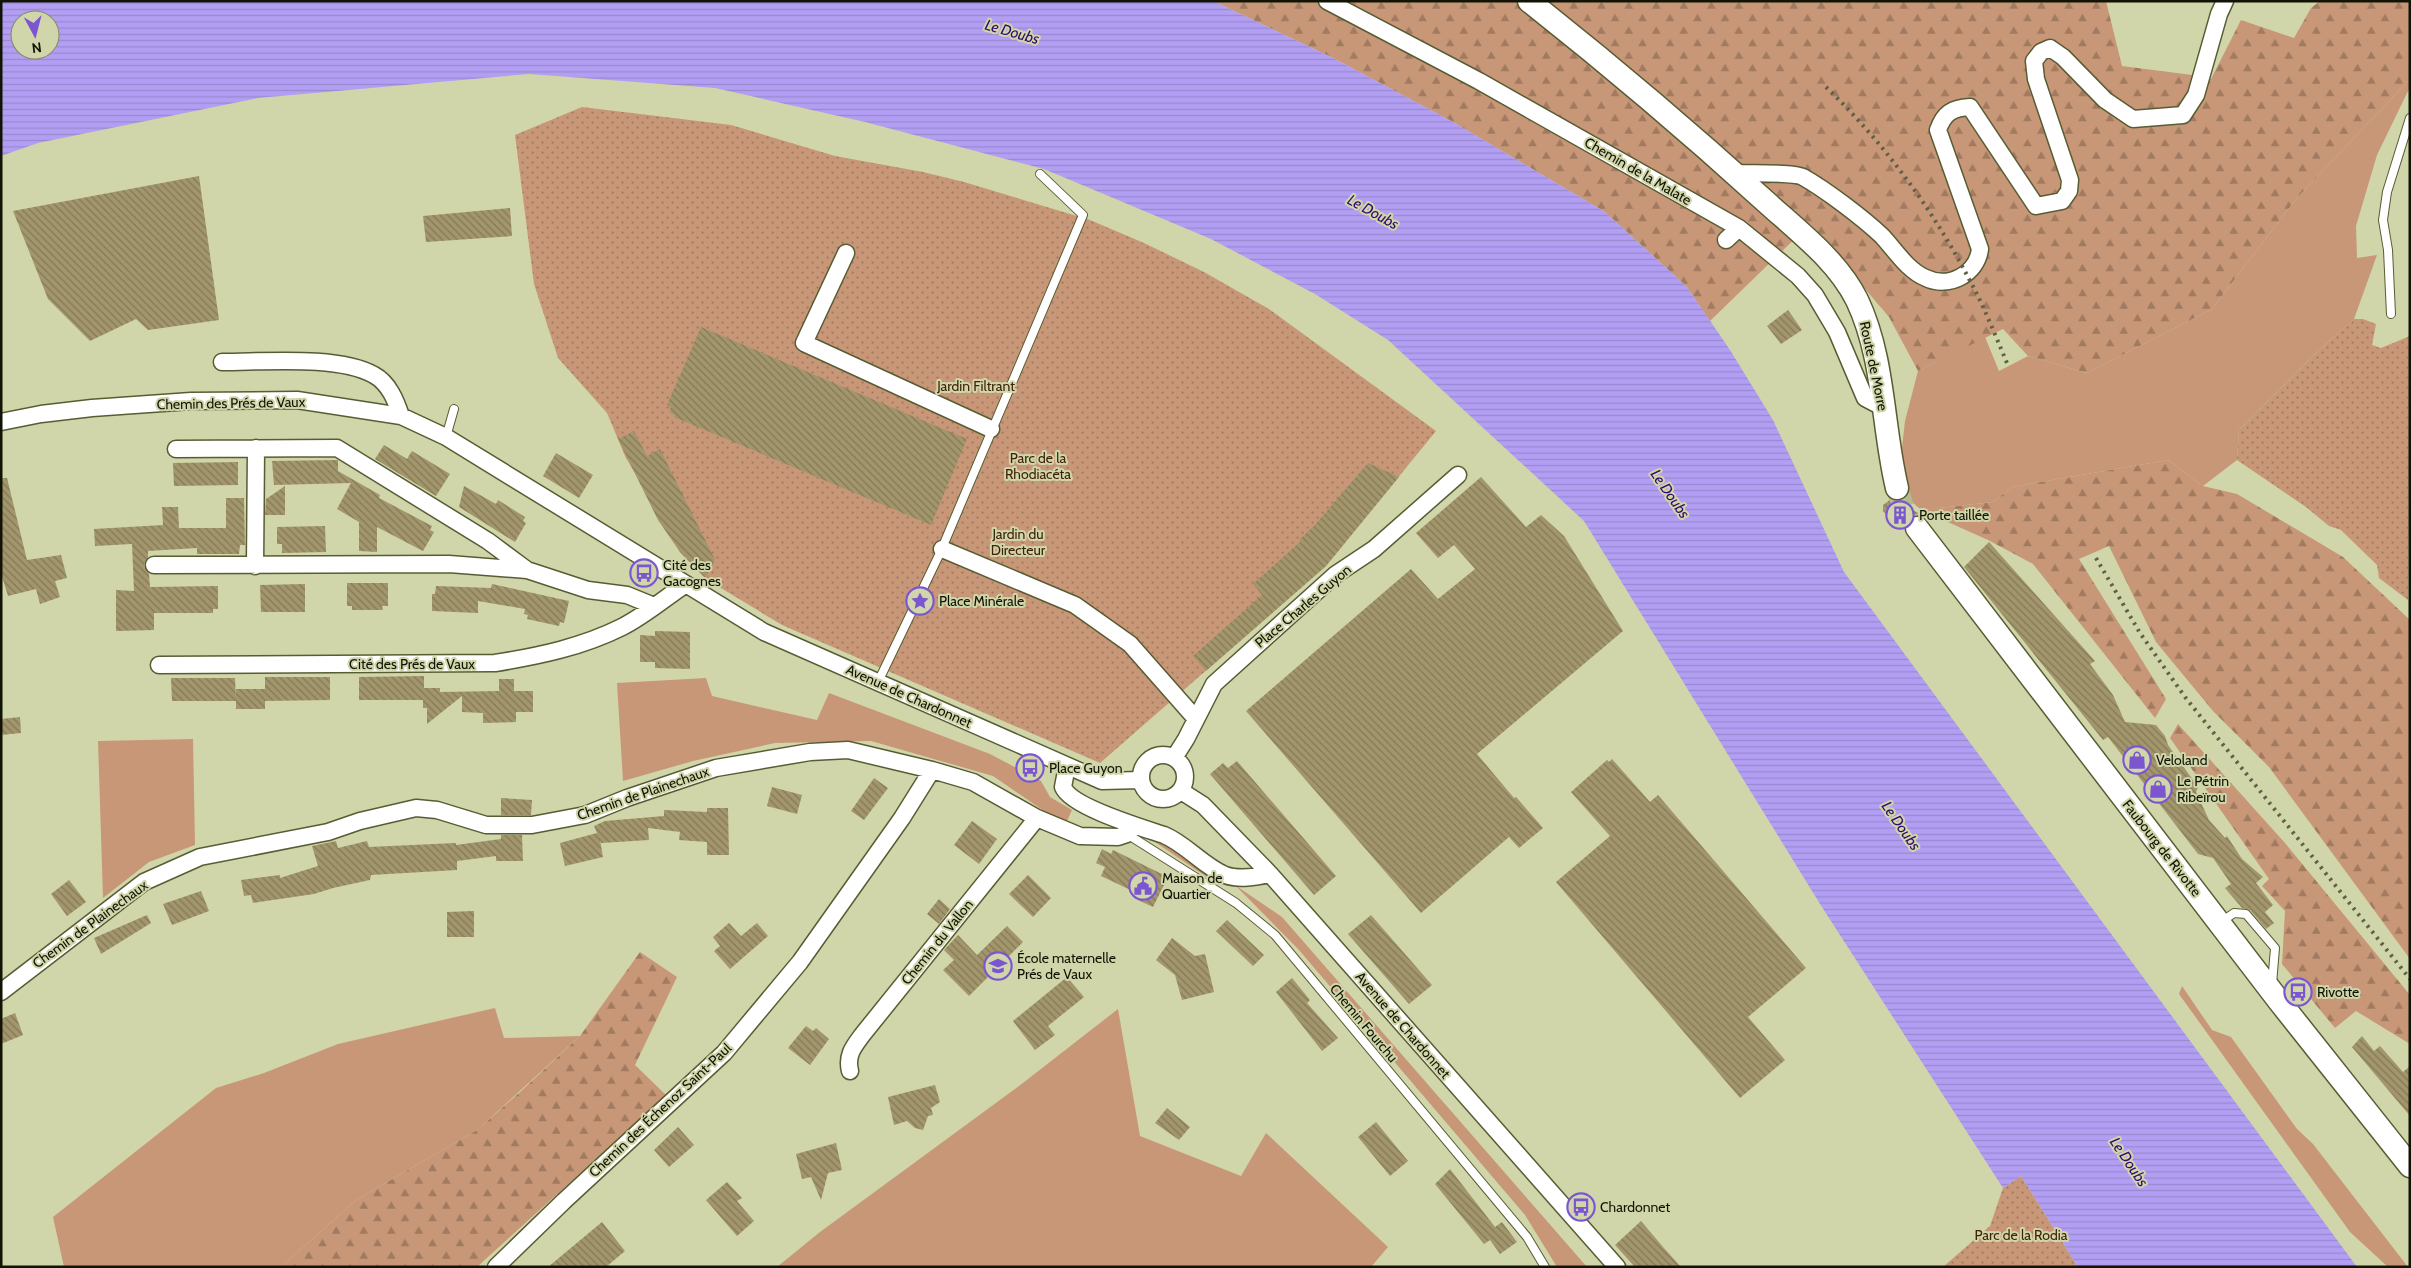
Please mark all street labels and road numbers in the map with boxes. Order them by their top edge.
street label: Chemin de la Malate [1581,133,1695,209]
street label: Route de Morre [1856,320,1892,412]
street label: Chemin des Prés de Vaux [157,393,306,413]
street label: Place Charles Guyon [1251,560,1355,652]
street label: Cité des Prés de Vaux [349,655,475,673]
street label: Avenue de Chardonnet [843,660,975,732]
street label: Chemin de Plainechaux [575,762,712,824]
street label: Faubourg de Rivotte [2119,796,2205,900]
street label: Chemin de Plainechaux [29,876,152,972]
street label: Chemin du Vallon [897,896,977,988]
street label: Avenue de Chardonnet [1352,968,1455,1082]
street label: Chemin Fourchu [1326,980,1402,1066]
street label: Chemin des Échenoz Saint-Paul [585,1039,736,1181]

